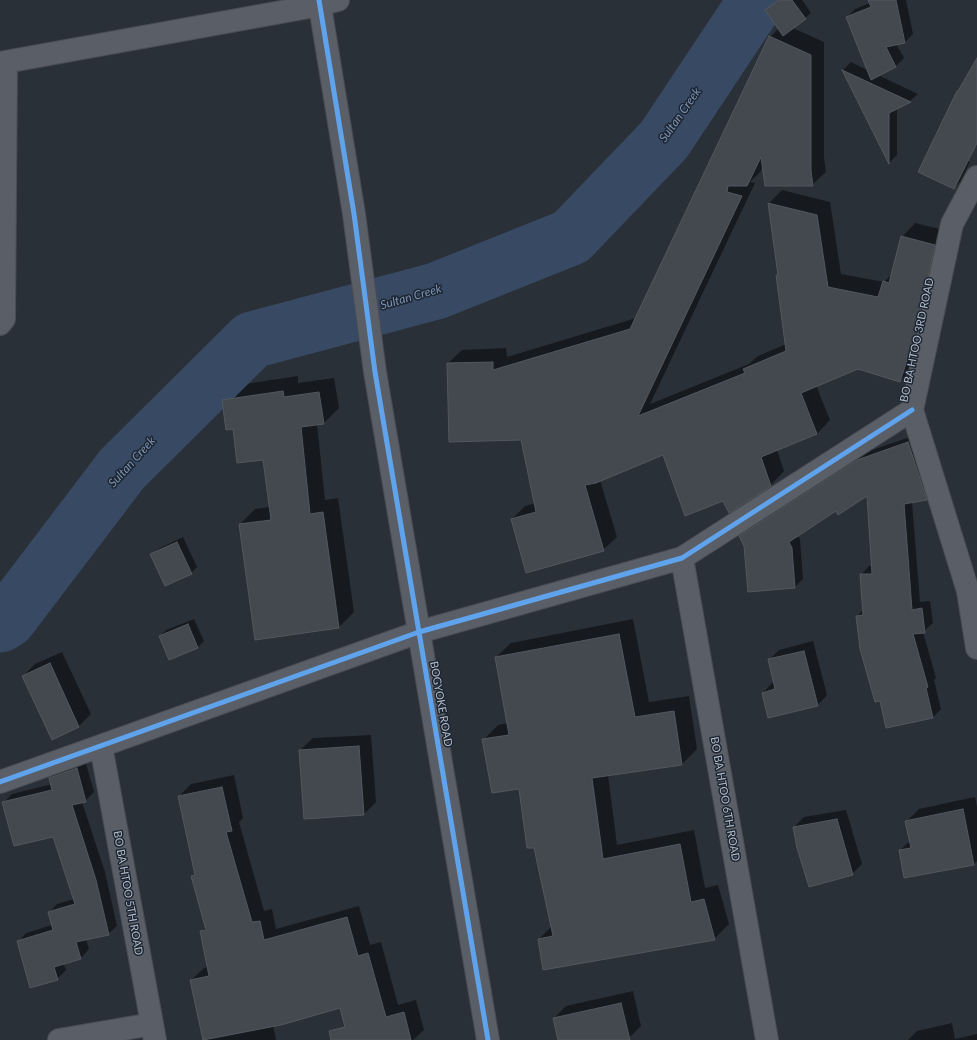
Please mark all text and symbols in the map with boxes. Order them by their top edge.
water label: Sultan Creek [656,85,704,145]
street label: BO BA HTOO 3RD ROAD [897,277,937,403]
water label: Sultan Creek [379,281,443,313]
water label: Sultan Creek [106,434,158,490]
street label: BOGYOKE ROAD [427,660,455,748]
street label: BO BA HTOO 6TH ROAD [708,736,742,862]
street label: BO BA HTOO 5TH ROAD [111,830,145,956]

